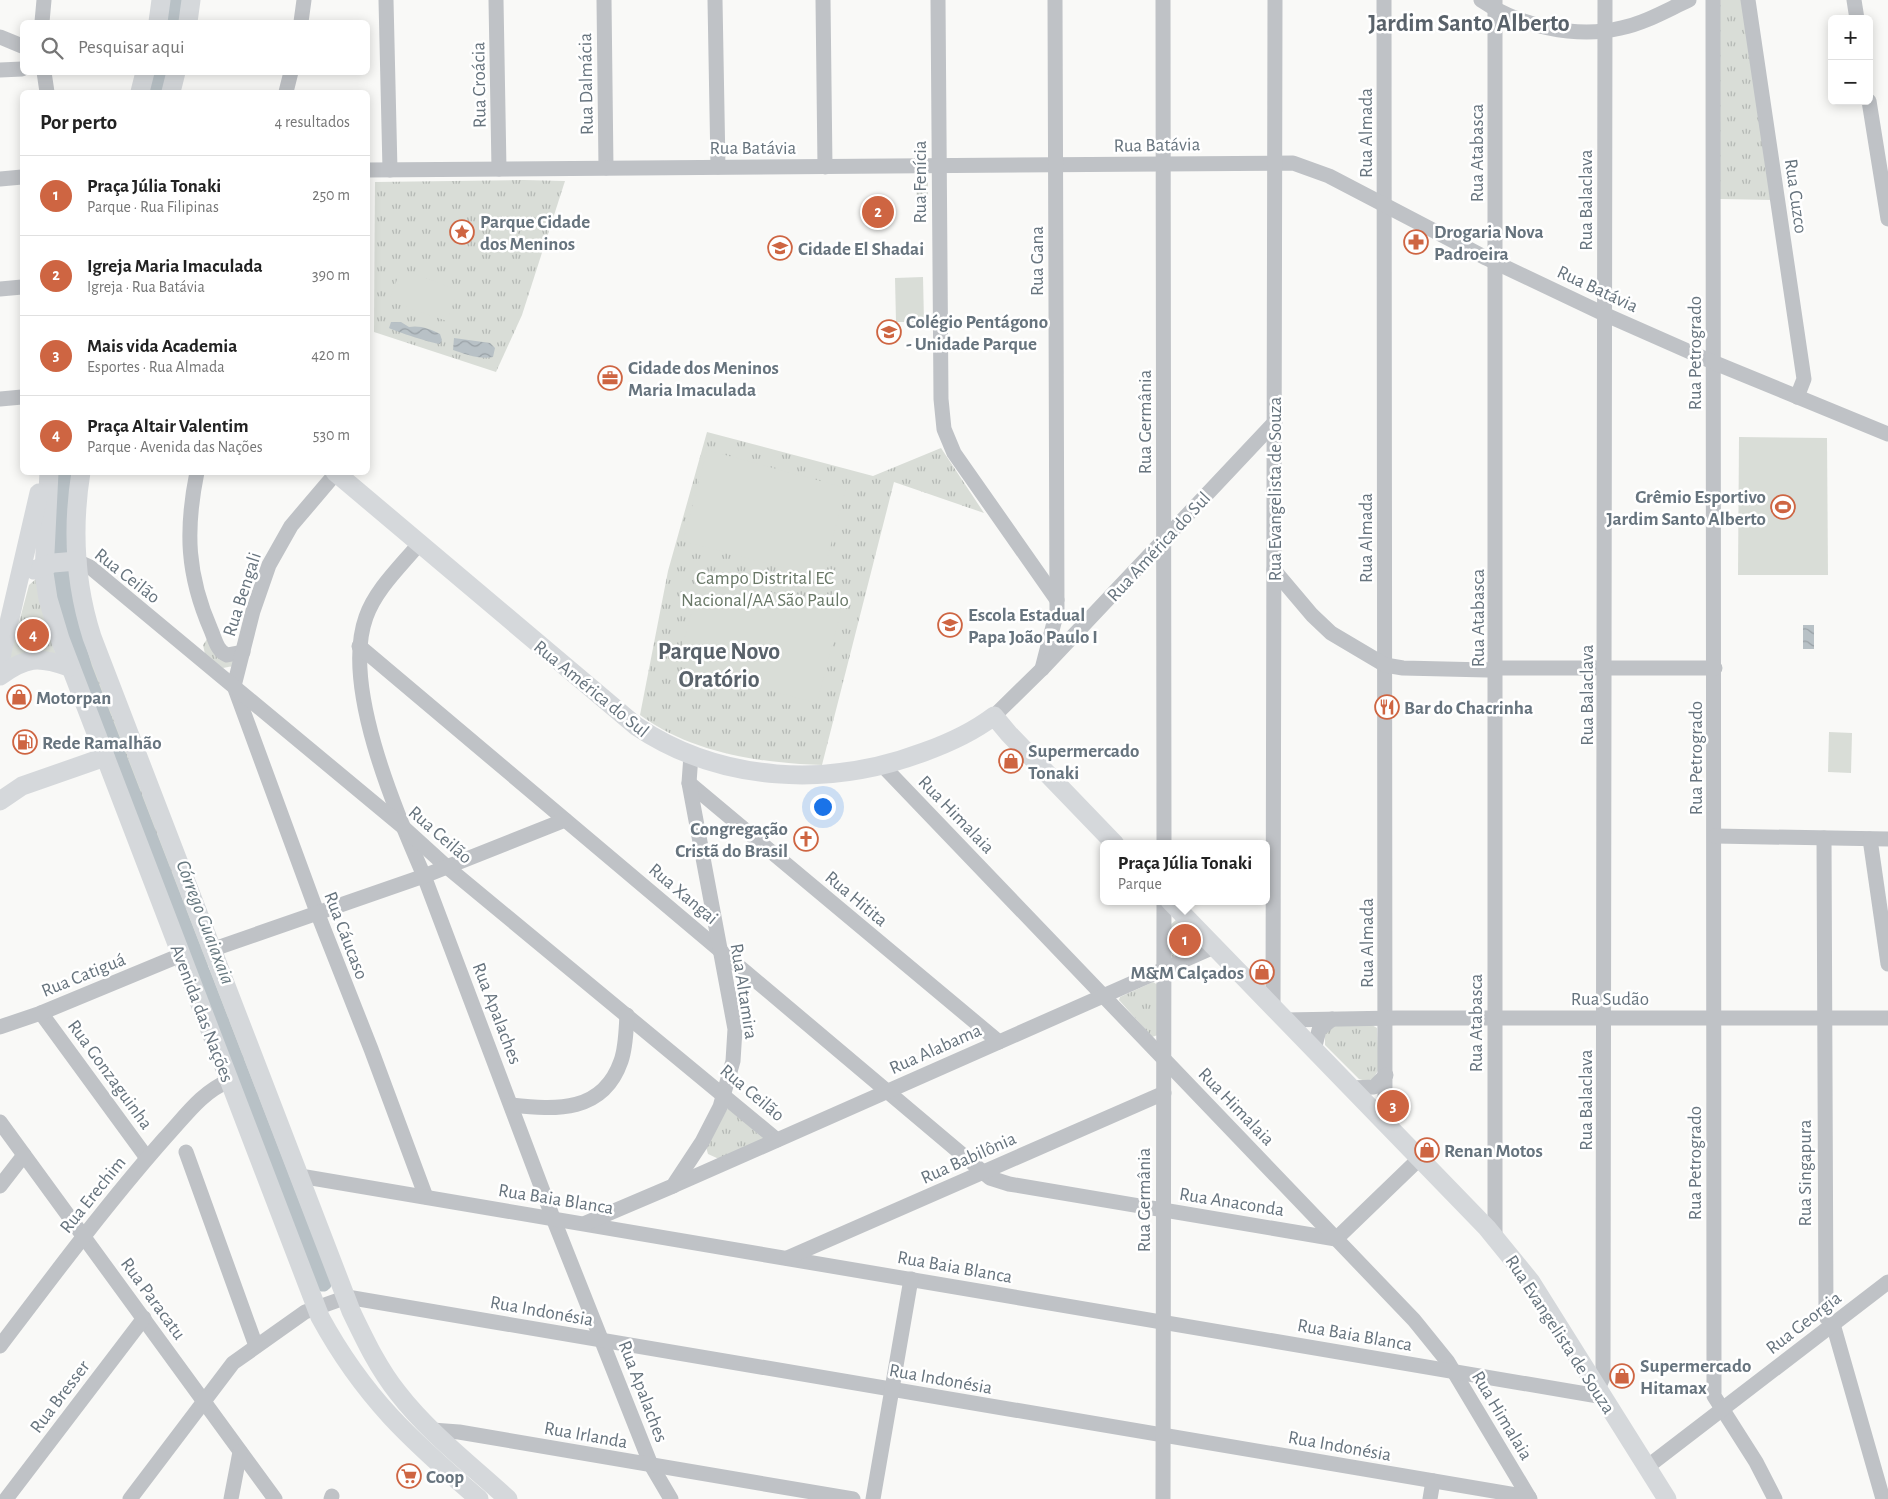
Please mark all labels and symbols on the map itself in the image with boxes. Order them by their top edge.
district label: Jardim Santo Alberto [1368,12,1570,36]
street label: Rua Dalmácia [576,33,597,135]
street label: Rua Croácia [469,42,490,128]
street label: Rua Almada [1357,88,1376,178]
street label: Rua Atabasca [1468,103,1487,202]
street label: Rua Batávia [1113,135,1201,156]
street label: Rua Batávia [710,139,797,158]
street label: Rua Fenícia [911,140,930,224]
street label: Rua Balaclava [1577,149,1596,251]
street label: Rua Cuzco [1781,158,1810,235]
pin: 2 [862,193,894,231]
place label: Parque Cidade dos Meninos [480,213,590,254]
place icon: Parque Cidade dos Meninos [449,219,475,245]
place label: Drogaria Nova Padroeira [1434,223,1544,264]
street label: Rua Gana [1028,226,1047,296]
pharmacy icon: Drogaria Nova Padroeira [1403,229,1429,255]
school or university icon: Cidade El Shadai [767,235,793,261]
place label: Cidade El Shadai [798,240,924,259]
street label: Rua Batávia [1554,262,1641,316]
street label: Rua Petrogrado [1686,296,1705,410]
place label: Colégio Pentágono - Unidade Parque [906,313,1048,354]
school or university icon: Colégio Pentágono - Unidade Parque [876,319,902,345]
place label: Cidade dos Meninos Maria Imaculada [628,359,779,400]
office icon: Cidade dos Meninos Maria Imaculada [597,365,623,391]
street label: Rua Germânia [1136,369,1155,474]
street label: Rua Evangelista de Souza [1266,396,1285,581]
place label: Grêmio Esportivo Jardim Santo Alberto [1607,488,1766,529]
street label: Rua América do Sul [1104,489,1214,605]
street label: Rua Almada [1357,493,1376,583]
sports icon: Grêmio Esportivo Jardim Santo Alberto [1770,494,1796,520]
street label: Rua Ceilão [91,545,163,607]
street label: Rua Bengali [220,550,265,639]
street label: Rua Atabasca [1469,568,1488,667]
park label: Campo Distrital EC Nacional/AA São Paulo [681,569,849,610]
place label: Escola Estadual Papa João Paulo I [968,606,1098,647]
school or university icon: Escola Estadual Papa João Paulo I [937,612,963,638]
pin: 4 [17,616,49,654]
street label: Rua América do Sul [530,637,652,741]
district label: Parque Novo Oratório [658,640,780,692]
street label: Rua Balaclava [1578,644,1597,746]
shop icon: Motorpan [6,684,32,710]
place label: Motorpan [36,689,111,708]
restaurant icon: Bar do Chacrinha [1374,694,1400,720]
place label: Bar do Chacrinha [1404,699,1533,718]
street label: Rua Petrogrado [1687,701,1706,815]
fuel station icon: Rede Ramalhão [12,729,38,755]
place label: Rede Ramalhão [42,734,162,753]
place label: Supermercado Tonaki [1028,742,1139,783]
shop icon: Supermercado Tonaki [998,748,1024,774]
street label: Rua Himalaia [914,772,998,858]
your location [810,794,836,820]
street label: Rua Ceilão [405,803,475,868]
place label: Congregação Cristã do Brasil [675,820,788,861]
church icon: Congregação Cristã do Brasil [793,826,819,852]
water label: Córrego Guaiaxaia [172,858,238,987]
street label: Rua Xangai [645,860,721,928]
street label: Rua Hitita [821,868,891,931]
street label: Rua Cáucaso [320,889,371,982]
street label: Rua Almada [1358,898,1377,988]
pin: 1 [1169,921,1201,959]
street label: Avenida das Nações [167,942,237,1085]
street label: Rua Altamira [727,942,760,1041]
street label: Rua Catiguá [39,950,128,1001]
shop icon: M&M Calçados [1249,959,1275,985]
street label: Rua Apalaches [469,960,525,1067]
place label: M&M Calçados [1130,964,1244,983]
street label: Rua Atabasca [1467,973,1486,1072]
street label: Rua Sudão [1571,990,1649,1009]
street label: Rua Gonzaguinha [64,1017,156,1133]
street label: Rua Alabama [887,1021,985,1078]
street label: Rua Balaclava [1577,1049,1596,1151]
street label: Rua Ceilão [716,1061,788,1125]
street label: Rua Himalaia [1194,1064,1278,1150]
pin: 3 [1377,1087,1409,1125]
street label: Rua Petrogrado [1686,1106,1705,1220]
street label: Rua Singapura [1796,1119,1815,1226]
street label: Rua Babilônia [918,1129,1019,1188]
shop icon: Renan Motos [1414,1137,1440,1163]
place label: Renan Motos [1444,1142,1543,1161]
street label: Rua Germânia [1135,1147,1154,1252]
street label: Rua Erechim [57,1153,130,1237]
street label: Rua Baia Blanca [497,1181,615,1218]
street label: Rua Anaconda [1178,1185,1286,1220]
street label: Rua Baia Blanca [896,1248,1014,1287]
street label: Rua Evangelista de Souza [1501,1252,1618,1418]
street label: Rua Paracatu [117,1254,189,1344]
street label: Rua Georgia [1763,1288,1845,1358]
street label: Rua Indonésia [489,1293,595,1330]
street label: Rua Baia Blanca [1296,1316,1414,1355]
street label: Rua Apalaches [615,1338,671,1445]
street label: Rua Bresser [27,1357,94,1437]
place label: Supermercado Hitamax [1640,1357,1751,1398]
street label: Rua Indonésia [888,1361,994,1398]
shop icon: Supermercado Hitamax [1609,1363,1635,1389]
street label: Rua Himalaia [1468,1368,1536,1464]
street label: Rua Irlanda [542,1419,629,1452]
street label: Rua Indonésia [1287,1428,1393,1465]
supermarket icon: Coop [396,1463,422,1489]
place label: Coop [426,1468,464,1487]

